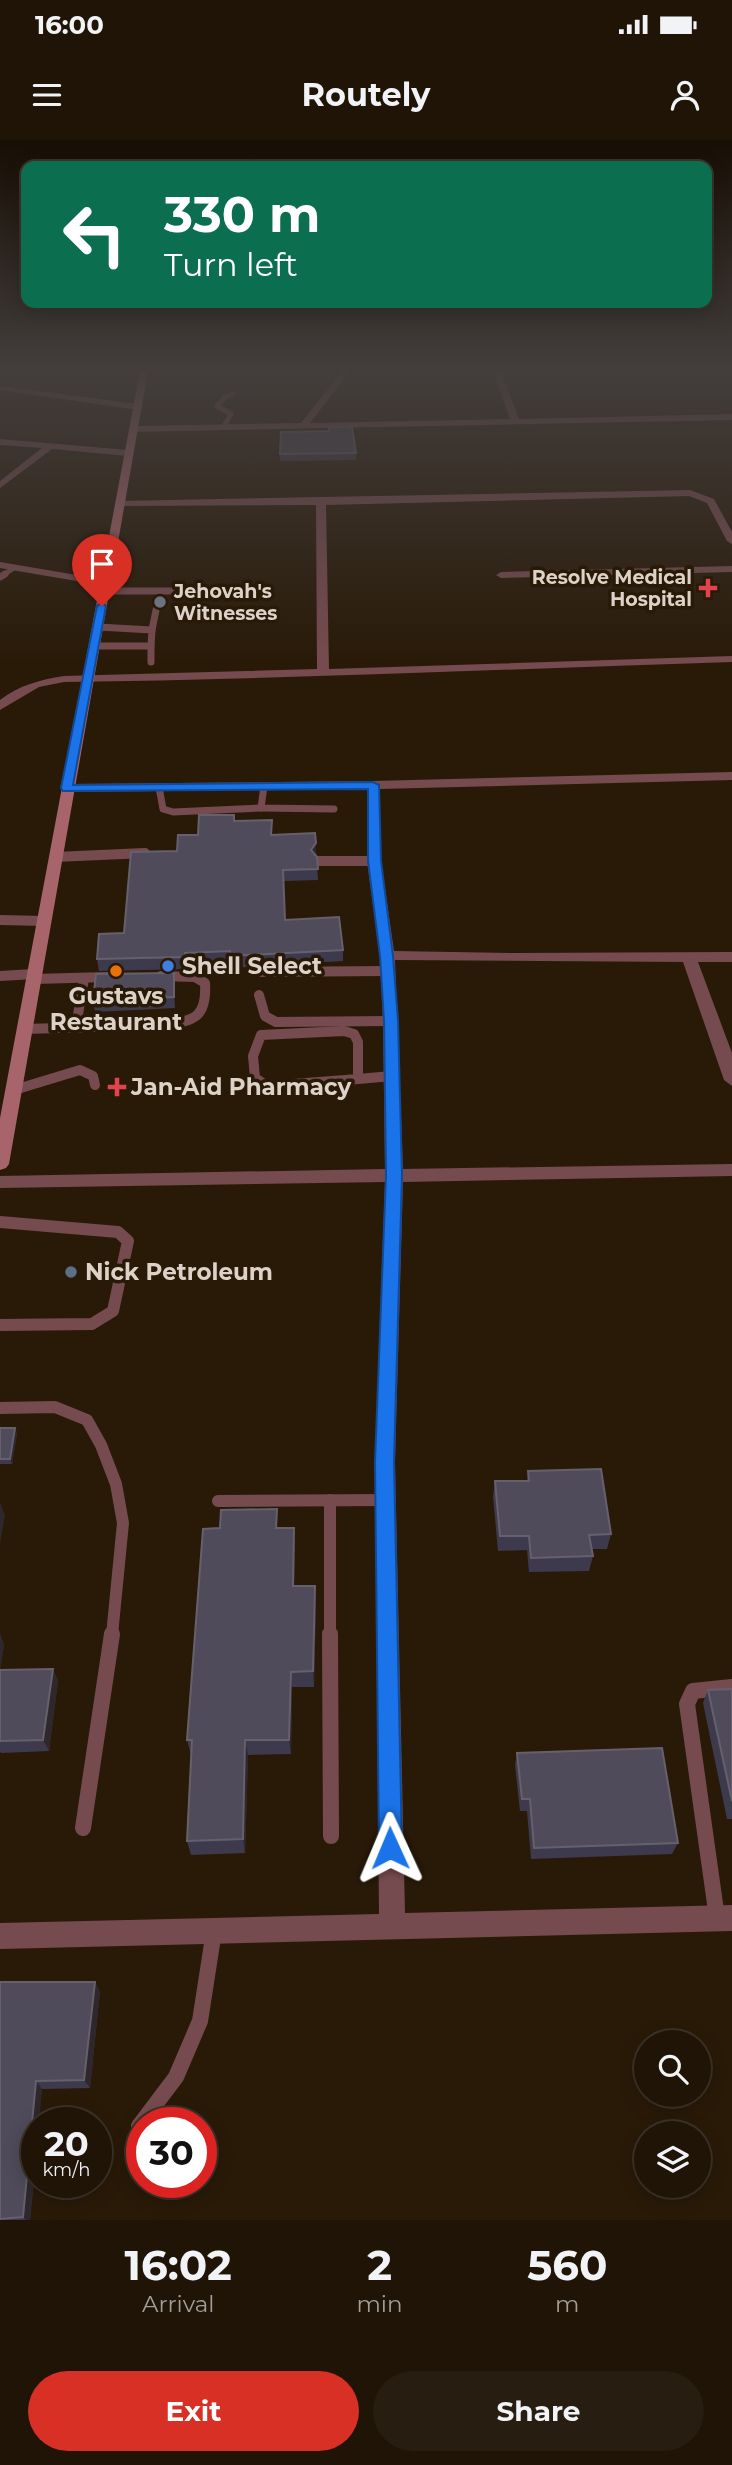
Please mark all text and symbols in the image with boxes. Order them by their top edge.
text: 16:00 [35,9,104,41]
text: Routely [302,75,430,114]
icon: menu [28,76,66,114]
icon: person [666,76,704,114]
text: 330 m [164,185,320,244]
icon: left [49,189,140,280]
text: Turn left [164,245,298,284]
pin [72,534,132,606]
icon: arrive [83,545,121,583]
place label: Resolve Medical Hospital [532,566,692,611]
marker: Resolve Medical Hospital [698,578,718,598]
place label: Jehovah's Witnesses [173,580,277,625]
marker: Jehovah's Witnesses [152,594,168,610]
place label: Shell Select [182,952,322,980]
marker: Shell Select [160,958,176,974]
marker: Gustavs Restaurant [108,963,124,979]
place label: Gustavs Restaurant [50,982,182,1036]
place label: Jan-Aid Pharmacy [130,1073,352,1101]
marker: Jan-Aid Pharmacy [109,1079,125,1095]
place label: Nick Petroleum [85,1258,273,1286]
marker: Nick Petroleum [63,1264,79,1280]
position arrow [353,1811,427,1885]
map controls [634,2030,711,2198]
button: search [634,2030,711,2107]
speed limit sign: 30 [126,2107,217,2198]
button: layers [634,2121,711,2198]
text: 20 [44,2122,89,2165]
text: km/h [42,2159,91,2181]
text: 16:02 [125,2239,232,2291]
text: 2 [367,2239,392,2291]
text: 560 [527,2239,607,2291]
text: Arrival [142,2290,215,2318]
text: min [356,2290,403,2318]
text: m [555,2290,579,2318]
button: Exit [28,2371,359,2451]
button: Share [373,2371,704,2451]

